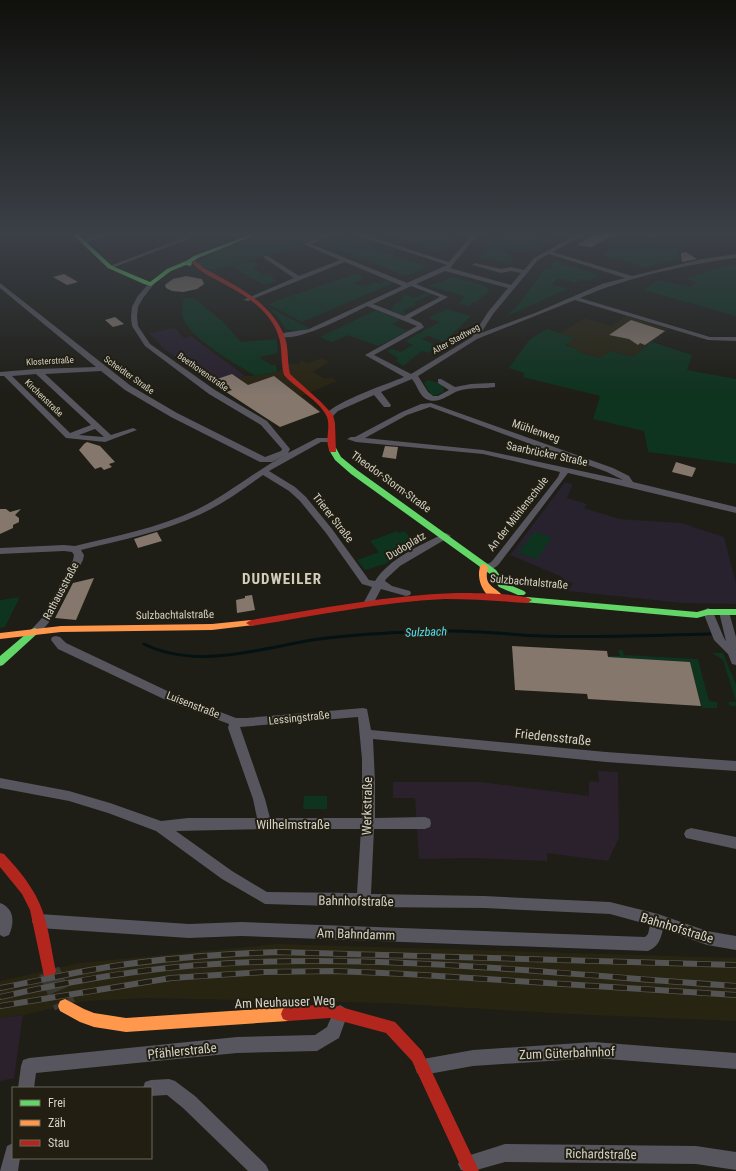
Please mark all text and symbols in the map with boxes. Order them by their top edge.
street label: Alter Stadtweg [431,322,481,356]
street label: Beethovenstraße [176,351,230,393]
street label: Scheidter Straße [102,354,156,396]
street label: Klosterstraße [26,355,74,367]
street label: Kirchenstraße [23,377,65,419]
street label: Mühlenweg [510,417,562,445]
street label: Saarbrücker Straße [505,439,589,469]
street label: Theodor-Storm-Straße [348,449,434,515]
street label: An der Mühlenschule [485,474,551,554]
street label: Trierer Straße [310,491,356,545]
street label: Dudoplatz [384,529,428,563]
street label: Rathausstraße [41,560,81,622]
district label: DUDWEILER [242,570,322,588]
street label: Sulzbachtalstraße [490,572,568,592]
street label: Sulzbachtalstraße [136,608,214,622]
water label: Sulzbach [405,624,447,640]
street label: Luisenstraße [165,689,221,721]
street label: Lessingstraße [268,708,330,728]
street label: Friedensstraße [514,726,592,748]
street label: Werkstraße [359,777,375,835]
street label: Wilhelmstraße [256,817,330,832]
street label: Bahnhofstraße [318,893,394,909]
street label: Bahnhofstraße [639,910,715,946]
street label: Am Bahndamm [317,925,395,943]
street label: Am Neuhauser Weg [234,993,336,1011]
street label: Pfählerstraße [147,1040,217,1062]
street label: Zum Güterbahnhof [519,1044,615,1062]
legend [12,1087,152,1159]
text: Frei [48,1096,66,1110]
text: Zäh [48,1116,66,1130]
text: Stau [48,1136,70,1150]
street label: Richardstraße [565,1146,637,1162]

